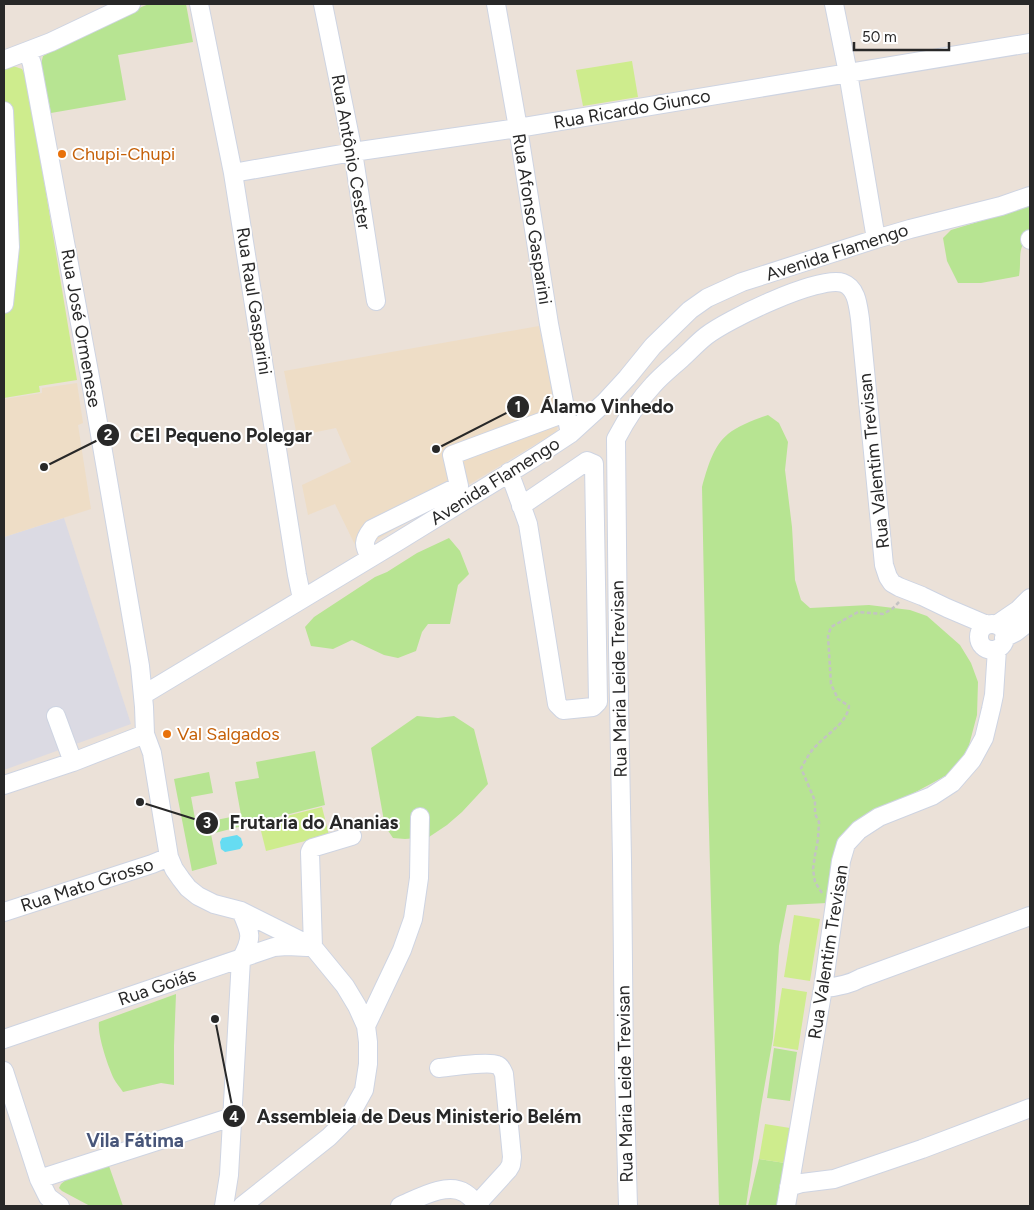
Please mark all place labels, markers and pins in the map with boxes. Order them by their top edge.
place label: Chupi-Chupi [72,143,175,165]
marker: Chupi-Chupi [56,148,68,160]
callout: Álamo Vinhedo [505,390,684,424]
callout: CEI Pequeno Polegar [95,418,322,452]
place label: Val Salgados [177,723,280,745]
marker: Val Salgados [161,728,173,740]
callout: Frutaria do Ananias [194,806,408,840]
callout: Assembleia de Deus Ministerio Belém [222,1099,591,1133]

